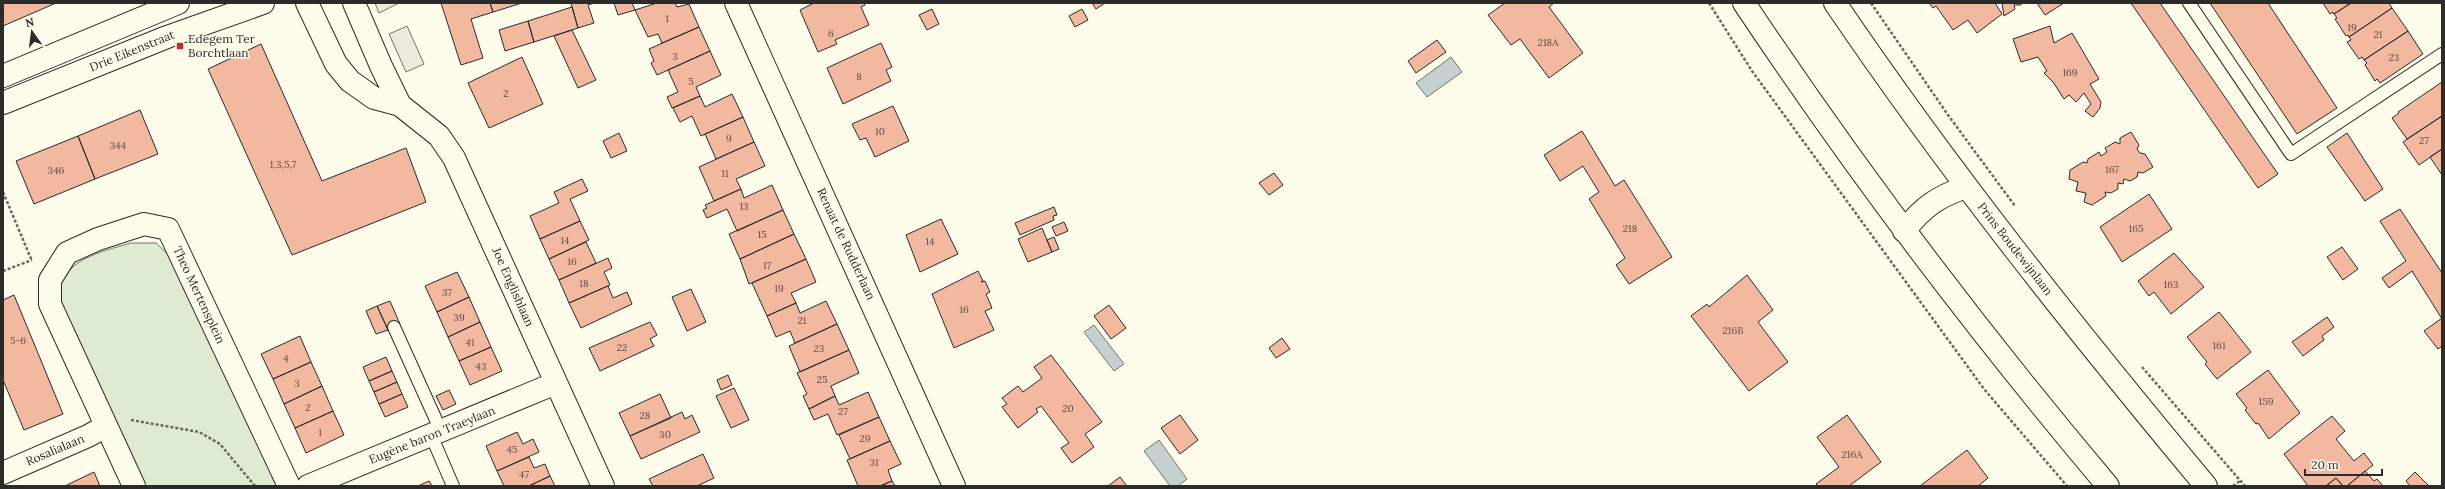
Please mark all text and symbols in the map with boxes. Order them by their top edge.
north arrow [12,12,52,52]
house number: 1 [665,12,669,25]
text: N [24,14,36,30]
house number: 19 [2347,21,2357,34]
street label: Drie Eikenstraat [87,27,177,74]
house number: 6 [828,27,834,40]
house number: 21 [2373,28,2383,41]
place label: Edegem Ter Borchtlaan [188,31,256,60]
house number: 218A [1538,36,1559,49]
marker: Edegem Ter Borchtlaan [175,41,185,51]
house number: 3 [672,50,678,63]
house number: 23 [2389,51,2400,64]
house number: 169 [2062,66,2078,79]
house number: 8 [856,70,862,83]
house number: 5 [688,75,694,88]
house number: 2 [503,87,509,100]
house number: 10 [875,125,885,138]
house number: 9 [726,132,732,145]
house number: 27 [2419,134,2429,147]
house number: 344 [110,139,127,152]
house number: 1,3,5,7 [270,158,297,171]
house number: 167 [2105,163,2119,176]
house number: 346 [48,164,65,177]
house number: 11 [721,167,729,180]
street label: Renaat de Rudderlaan [814,185,879,302]
street label: Prins Boudewijnlaan [1975,199,2056,298]
house number: 13 [739,200,749,213]
house number: 218 [1623,222,1638,235]
house number: 165 [2129,222,2143,235]
house number: 15 [757,228,767,241]
house number: 14 [560,234,570,247]
house number: 14 [925,235,935,248]
street label: Theo Mertensplein [170,244,229,346]
street label: Joe Englishlaan [489,244,538,329]
house number: 16 [567,255,577,268]
house number: 17 [763,259,772,272]
house number: 18 [579,277,589,290]
house number: 163 [2164,278,2179,291]
house number: 19 [774,282,784,295]
house number: 37 [442,286,452,299]
house number: 16 [959,303,969,316]
house number: 39 [453,311,465,324]
house number: 21 [797,314,807,327]
house number: 216B [1722,324,1744,337]
house number: 5-6 [10,334,26,347]
house number: 41 [465,336,475,349]
house number: 161 [2212,339,2226,352]
house number: 22 [617,341,627,354]
house number: 23 [814,342,825,355]
house number: 4 [283,352,289,365]
house number: 43 [476,360,487,373]
house number: 25 [817,373,827,386]
house number: 3 [294,377,300,390]
house number: 159 [2259,395,2274,408]
house number: 2 [305,401,311,414]
street label: Eugène baron Traeylaan [367,402,497,467]
house number: 20 [1062,402,1074,415]
house number: 27 [838,405,848,418]
house number: 28 [640,409,651,422]
house number: 1 [318,426,322,439]
house number: 30 [659,428,671,441]
street label: Rosalialaan [23,431,86,469]
house number: 29 [859,432,871,445]
house number: 45 [507,443,517,456]
house number: 216A [1841,448,1863,461]
scale bar [2305,451,2382,477]
house number: 31 [869,456,879,469]
text: 20 m [2311,457,2339,472]
house number: 47 [519,468,529,481]

